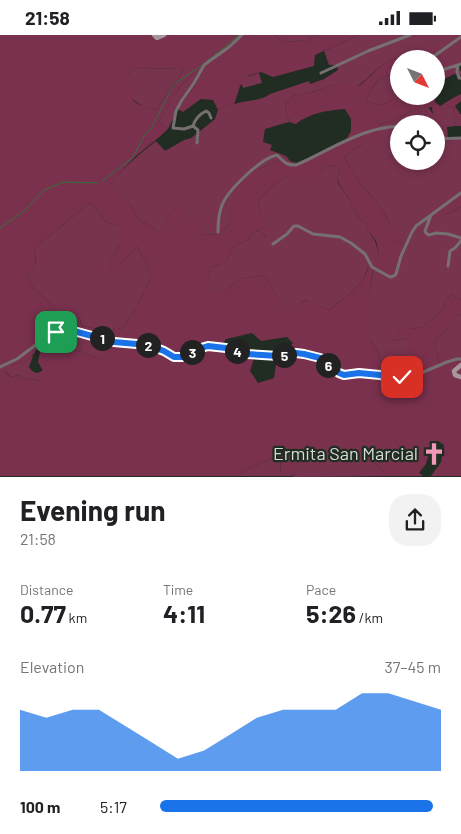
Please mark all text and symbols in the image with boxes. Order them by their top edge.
text: 21:58 [25,6,70,29]
north arrow [390,50,445,105]
map controls [390,50,445,170]
button: locate [390,115,445,170]
pin [35,311,77,353]
icon: arrive [42,318,70,346]
pin: 1 [90,325,114,351]
text: 1 [100,330,105,347]
pin: 2 [136,333,160,357]
text: 2 [145,337,152,354]
pin: 3 [180,339,204,365]
pin: 4 [224,339,250,363]
text: 4 [233,343,242,360]
pin: 5 [272,343,296,367]
text: 3 [189,344,196,361]
text: 5 [281,347,288,364]
pin: 6 [316,353,340,377]
pin [381,356,423,398]
text: 6 [325,357,332,374]
icon: check [388,363,416,391]
church icon: Ermita San Marcial [421,441,447,467]
place label: Ermita San Marcial [273,442,418,464]
text: Evening run [20,493,166,527]
button: share [389,494,441,546]
text: 21:58 [20,529,56,548]
text: Distance [20,581,73,598]
text: Time [163,581,193,598]
text: Pace [306,581,336,598]
text: 0.77 [20,598,66,628]
text: 4:11 [163,598,205,628]
text: 5:26 [306,598,356,628]
text: km [66,609,87,626]
text: /km [356,609,383,626]
text: Elevation [20,657,84,676]
text: 37–45 m [385,657,441,676]
text: 100 m [20,797,60,816]
text: 5:17 [100,797,127,816]

